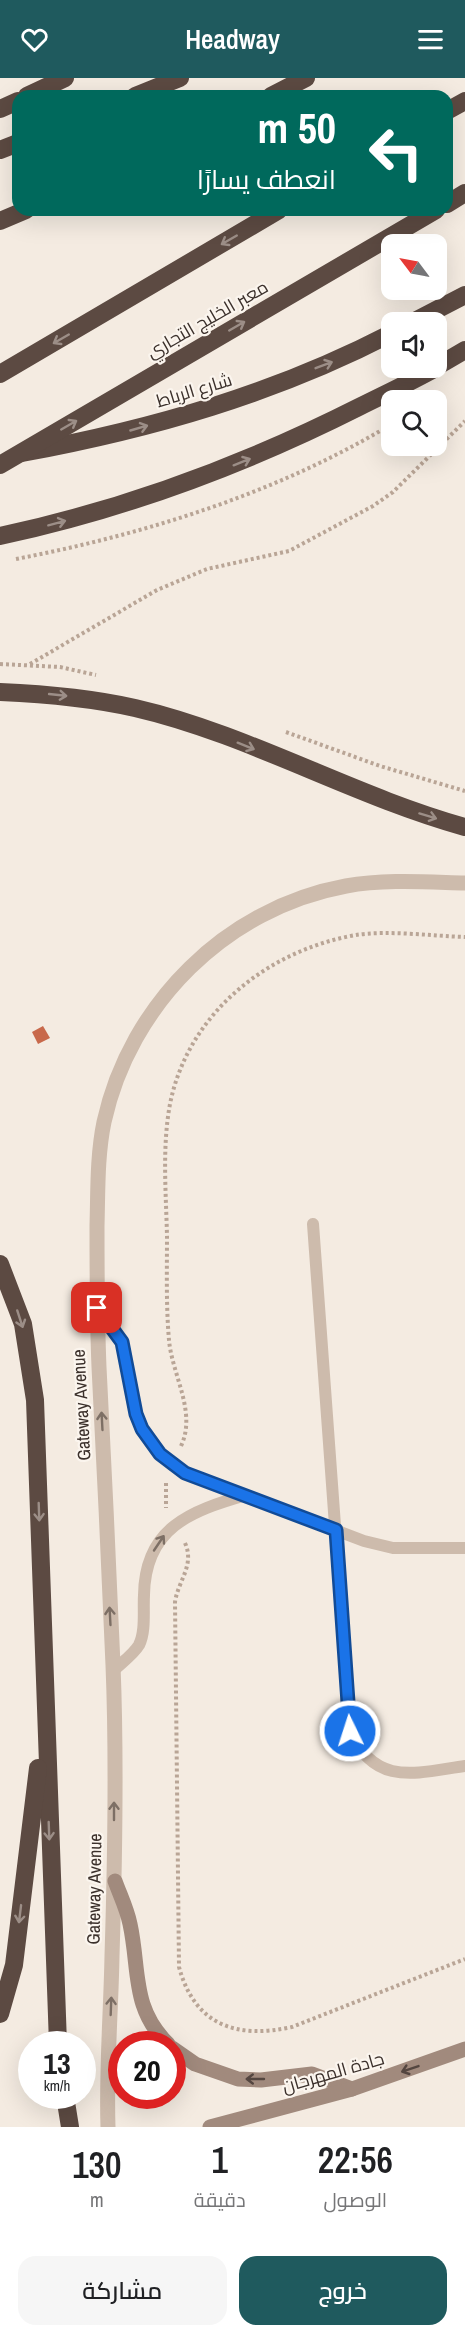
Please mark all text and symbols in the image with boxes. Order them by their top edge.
text: Headway [185,21,280,57]
icon: heart [18,23,51,56]
icon: menu [414,23,447,56]
text: 50 m [257,100,336,156]
icon: left [357,114,435,192]
text: انعطف يسارًا [197,161,336,197]
one-way arrow [221,234,238,246]
north arrow [381,234,447,300]
map controls [381,234,447,456]
street label: معبر الخليج التجاري [142,274,273,366]
button: sound [381,312,447,378]
one-way arrow [228,320,245,332]
one-way arrow [53,333,70,345]
one-way arrow [314,359,332,370]
street label: شارع الرباط [153,367,235,413]
button: search [381,390,447,456]
one-way arrow [60,419,77,431]
one-way arrow [129,422,148,433]
one-way arrow [232,456,251,467]
one-way arrow [47,517,66,528]
one-way arrow [48,690,68,701]
one-way arrow [236,741,255,752]
one-way arrow [418,811,437,822]
pin [71,1282,122,1333]
icon: arrive [80,1291,113,1324]
one-way arrow [15,1309,26,1328]
street label: Gateway Avenue [66,1349,96,1461]
one-way arrow [96,1411,107,1431]
one-way arrow [33,1502,44,1522]
one-way arrow [153,1535,165,1552]
one-way arrow [105,1606,116,1626]
position arrow [318,1699,382,1763]
one-way arrow [108,1801,120,1821]
one-way arrow [43,1821,55,1841]
street label: Gateway Avenue [81,1833,107,1945]
one-way arrow [15,1903,26,1923]
one-way arrow [105,1996,117,2016]
speed limit sign: 20 [108,2031,186,2109]
text: 13 [43,2043,71,2083]
street label: جادة المهرجان [279,2045,387,2099]
one-way arrow [401,2065,420,2076]
one-way arrow [245,2073,265,2085]
text: km/h [44,2075,70,2096]
text: 1 [211,2136,228,2184]
text: 22:56 [318,2136,393,2184]
text: 130 [72,2141,121,2189]
text: m [90,2186,104,2213]
text: دقيقة [194,2186,246,2213]
text: الوصول [323,2186,387,2213]
button: مشاركة [18,2256,227,2325]
button: خروج [239,2256,447,2325]

